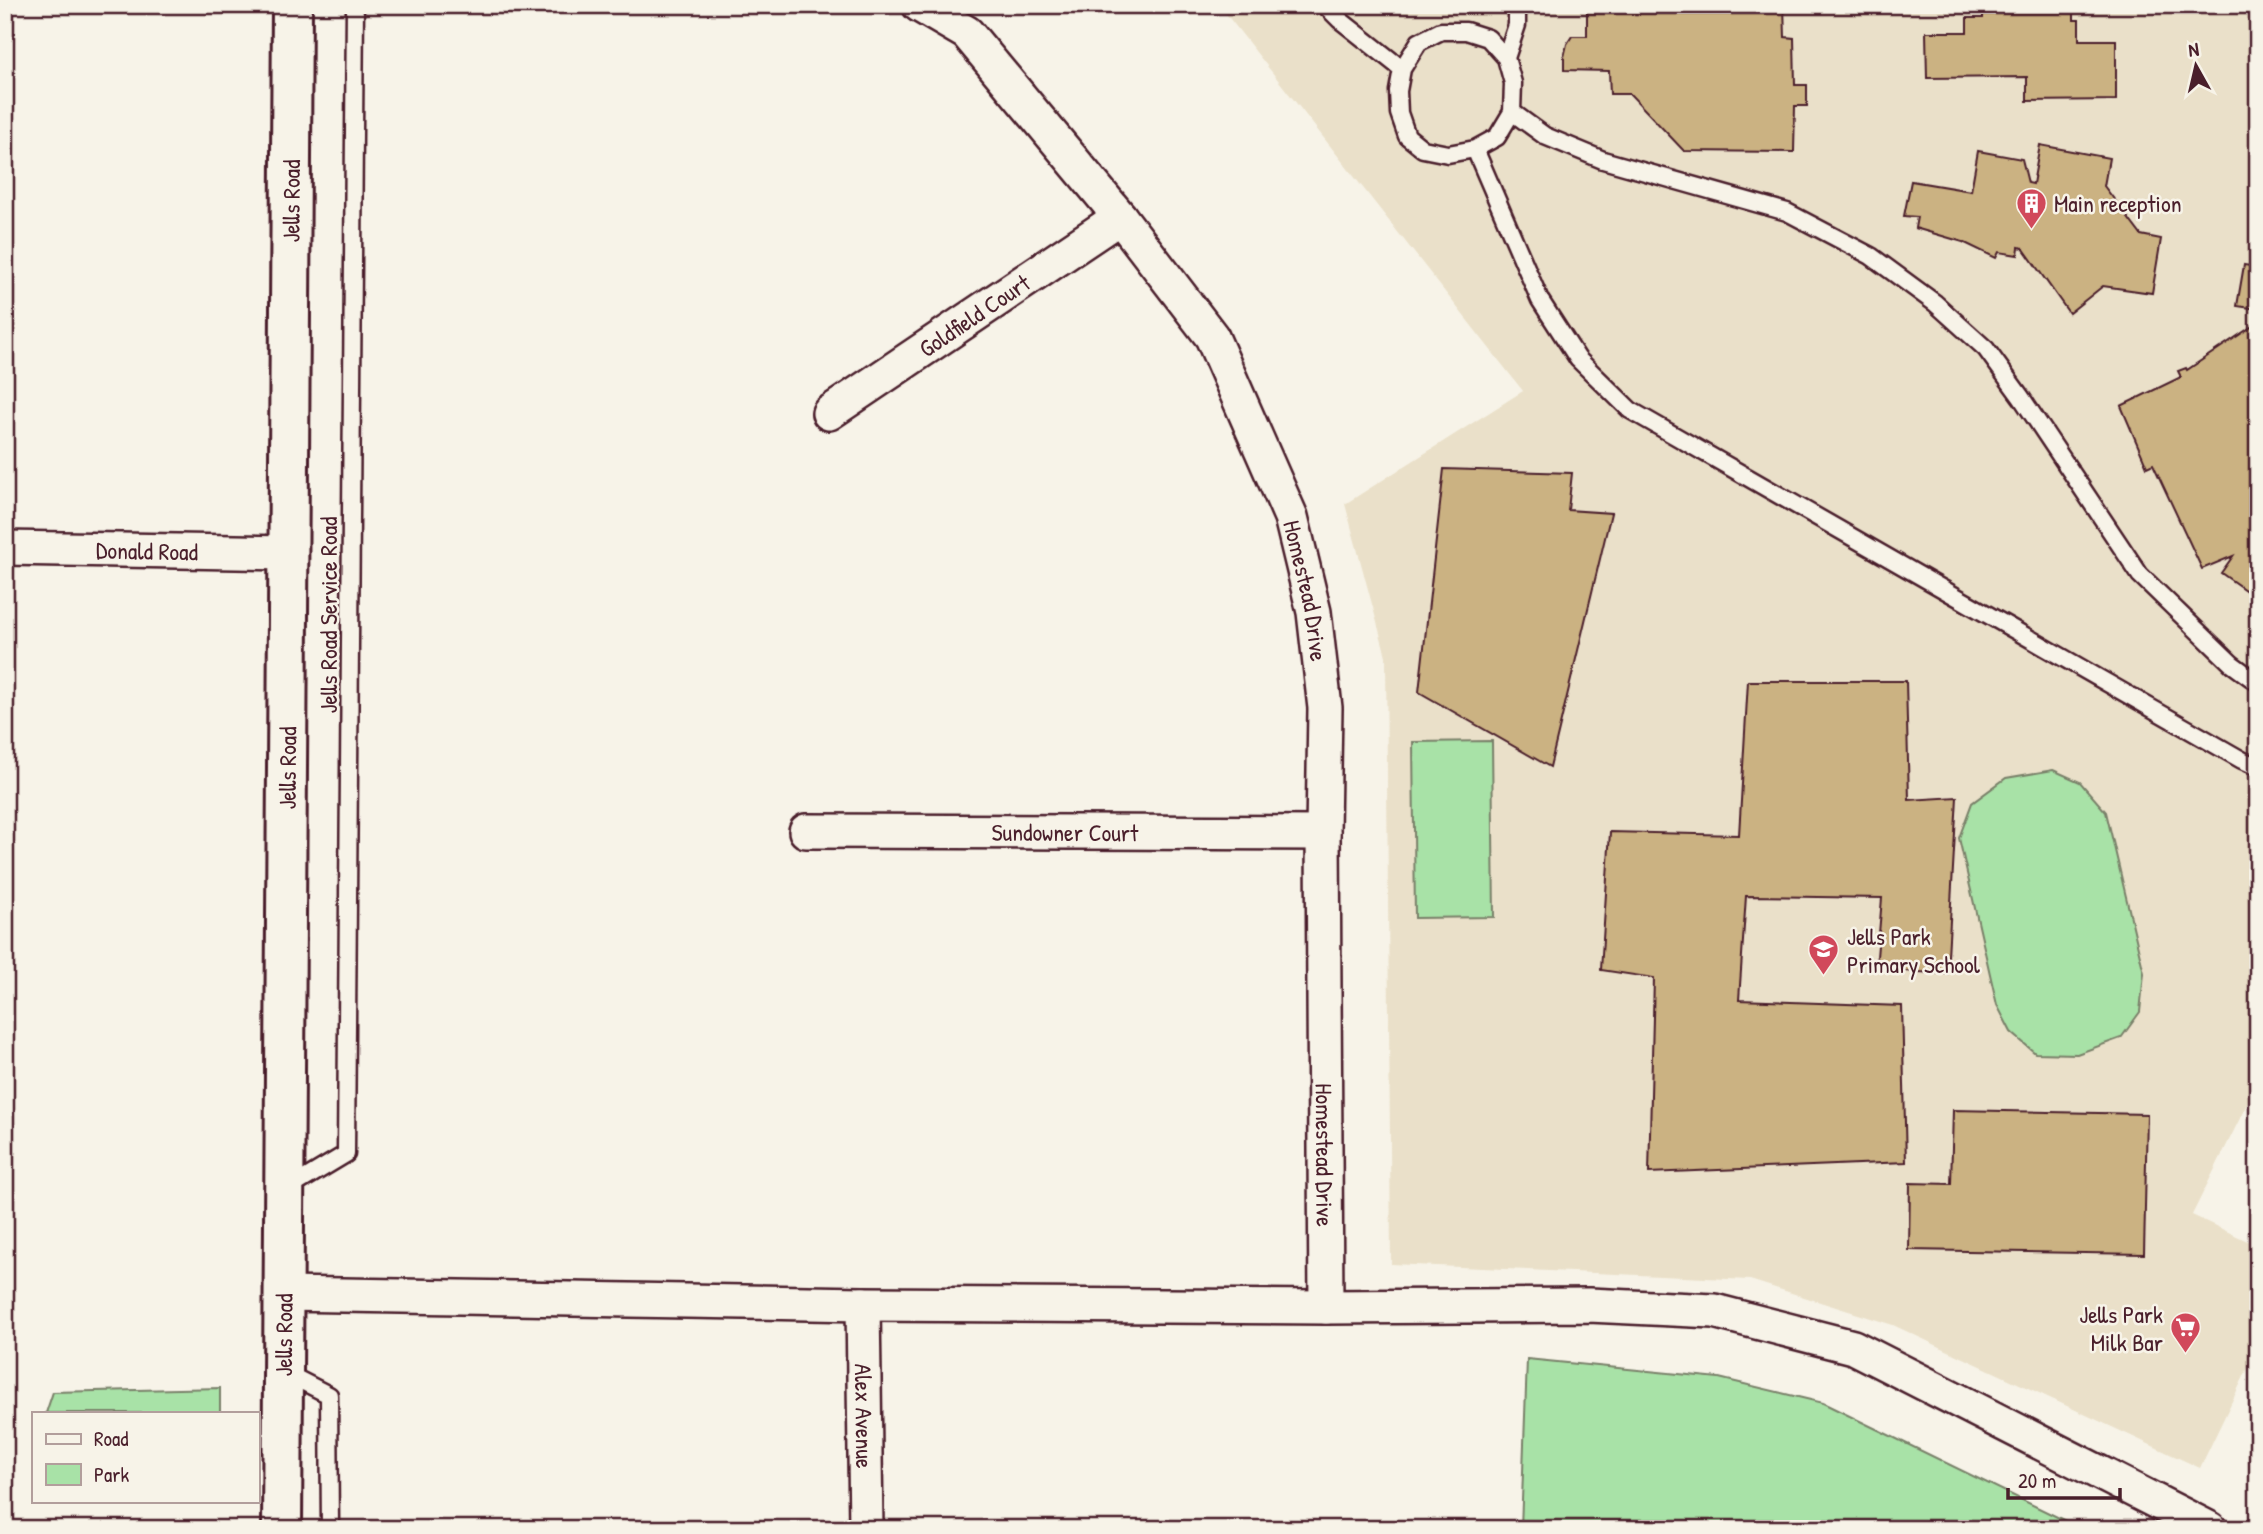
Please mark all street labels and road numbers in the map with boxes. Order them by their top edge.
street label: Jells Road [274,159,307,243]
street label: Goldfield Court [912,266,1037,364]
street label: Jells Road Service Road [312,517,344,713]
street label: Homestead Drive [1276,517,1336,663]
street label: Donald Road [96,534,198,567]
street label: Jells Road [271,726,303,810]
street label: Sundowner Court [992,816,1139,848]
street label: Homestead Drive [1309,1083,1341,1227]
street label: Jells Road [267,1293,300,1377]
street label: Alex Avenue [848,1363,881,1469]

